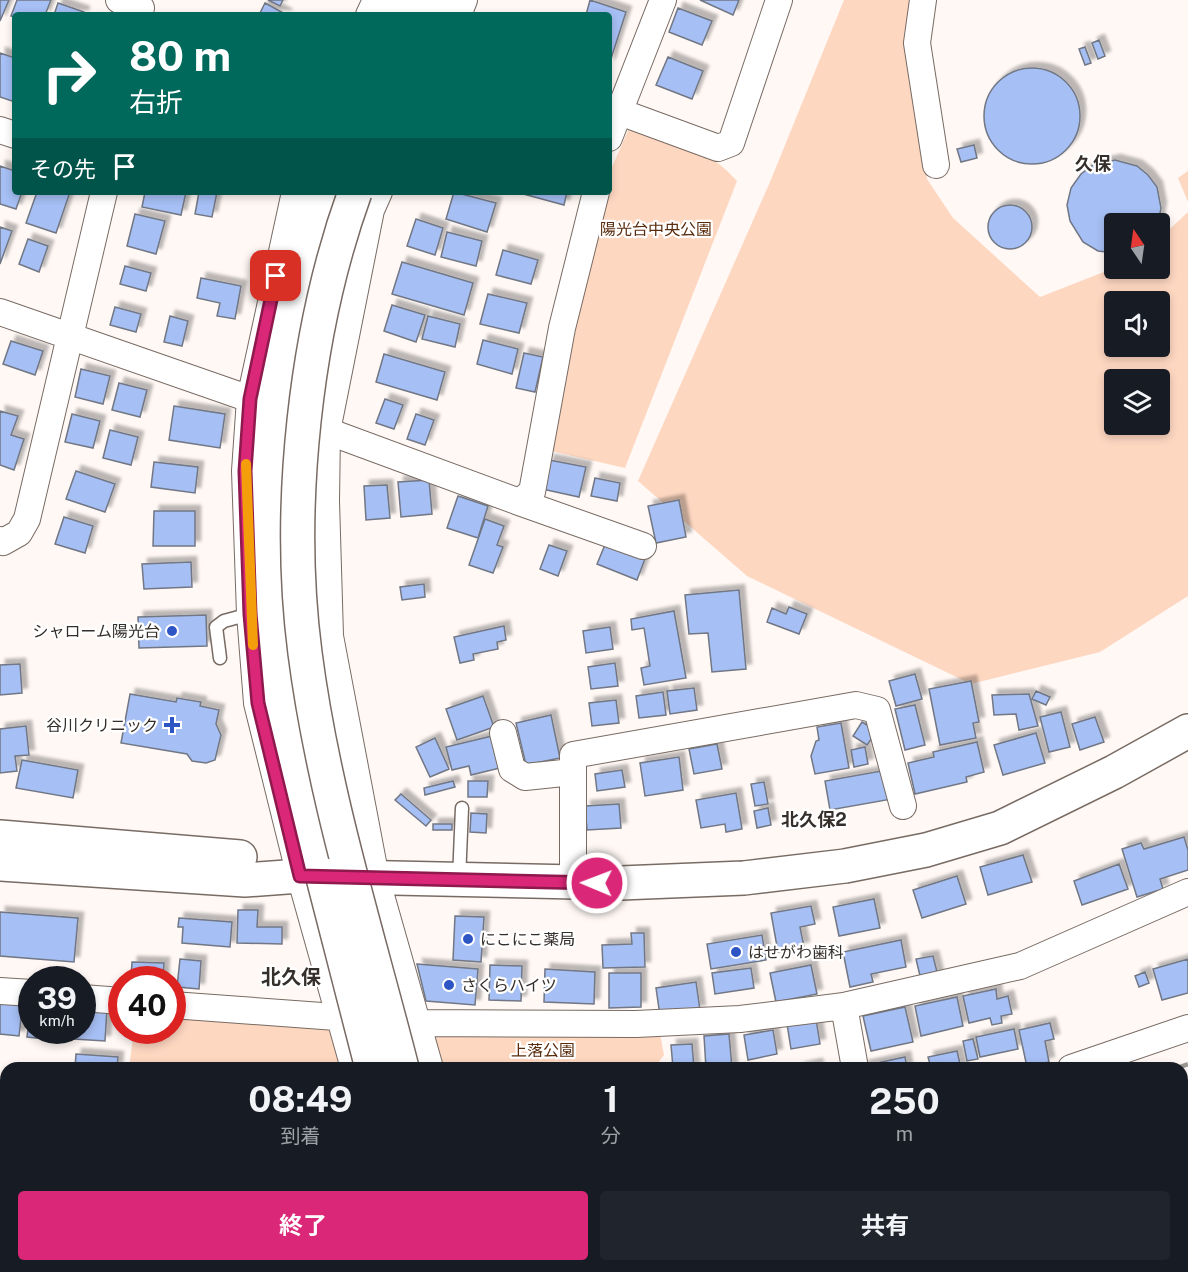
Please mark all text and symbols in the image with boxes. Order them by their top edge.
text: 80 m [129,31,231,80]
icon: right [30,36,108,114]
text: 右折 [129,86,183,118]
icon: arrive [108,150,141,183]
district label: 久保 [1075,153,1112,174]
text: その先 [30,156,96,182]
north arrow [1104,213,1170,279]
map controls [1104,213,1170,435]
park label: 陽光台中央公園 [600,220,712,239]
pin [250,250,301,301]
icon: arrive [259,259,292,292]
button: sound [1104,291,1170,357]
button: layers [1104,369,1170,435]
place label: シャローム陽光台 [32,622,160,641]
marker: シャローム陽光台 [165,624,179,638]
place label: 谷川クリニック [46,716,158,735]
marker: 谷川クリニック [163,716,181,734]
district label: 北久保2 [781,809,847,830]
position arrow [565,851,629,915]
place label: にこにこ薬局 [480,930,575,949]
marker: にこにこ薬局 [461,932,475,946]
place label: はせがわ歯科 [748,943,844,962]
marker: はせがわ歯科 [729,945,743,959]
district label: 北久保 [261,965,321,989]
speed limit sign: 40 [108,966,186,1044]
place label: さくらハイツ [461,976,557,995]
marker: さくらハイツ [442,978,456,992]
text: 39 [37,980,77,1016]
text: km/h [39,1012,75,1029]
park label: 上落公園 [511,1041,575,1060]
text: 08:49 [248,1078,353,1120]
text: 1 [603,1078,619,1120]
text: 250 [869,1080,940,1122]
text: m [896,1122,913,1146]
text: 到着 [280,1124,320,1148]
text: 分 [601,1124,621,1148]
button: 終了 [18,1191,588,1260]
button: 共有 [600,1191,1170,1260]

